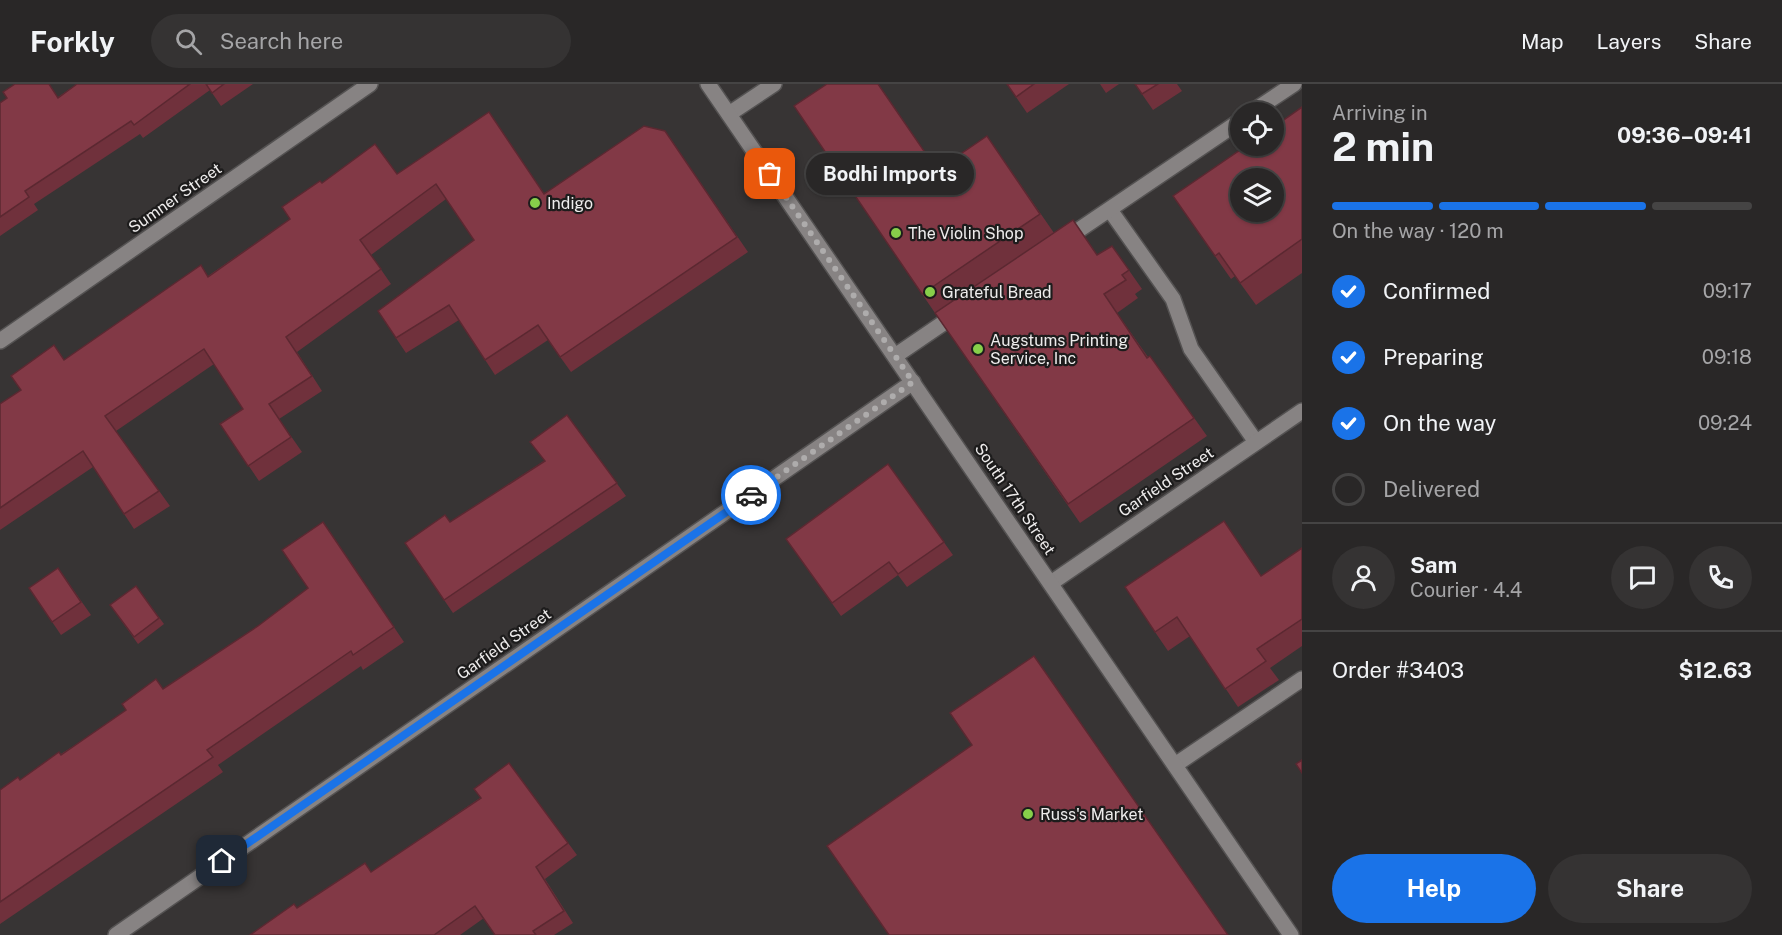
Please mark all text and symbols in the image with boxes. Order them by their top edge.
search box [151,14,571,68]
text: Forkly [30,25,115,58]
icon: search [172,25,205,58]
text: Search here [220,28,343,54]
text: Map [1521,29,1564,54]
text: Layers [1597,29,1661,54]
text: Share [1694,29,1752,54]
text: Arriving in [1332,101,1427,125]
map controls [1230,102,1284,222]
button: locate [1230,102,1284,156]
text: 09:36–09:41 [1617,122,1752,148]
text: 2 min [1332,124,1434,170]
pin [744,148,795,199]
callout: Bodhi Imports [806,153,974,195]
icon: bag [753,157,786,190]
street label: Sumner Street [125,159,225,237]
text: Bodhi Imports [823,162,957,186]
button: layers [1230,168,1284,222]
place label: Indigo [547,194,593,213]
marker: Indigo [528,196,542,210]
text: On the way · 120 m [1332,219,1504,243]
place label: The Violin Shop [908,224,1023,243]
marker: The Violin Shop [889,226,903,240]
icon: check [1332,275,1365,308]
text: Confirmed [1383,278,1490,304]
text: 09:17 [1703,279,1752,303]
place label: Grateful Bread [942,283,1052,302]
marker: Grateful Bread [923,285,937,299]
place label: Augstums Printing Service, Inc [990,331,1128,368]
icon: check [1332,341,1365,374]
marker: Augstums Printing Service, Inc [971,342,985,356]
text: Preparing [1383,344,1484,370]
text: 09:18 [1702,345,1752,369]
icon: check [1332,407,1365,440]
text: On the way [1383,410,1496,436]
text: 09:24 [1698,411,1752,435]
street label: South 17th Street [971,440,1059,558]
street label: Garfield Street [1115,443,1217,521]
courier [721,465,781,525]
text: Delivered [1383,476,1480,502]
icon: car [735,479,768,512]
button: person [1332,546,1395,609]
button: chat [1611,546,1674,609]
button: phone [1689,546,1752,609]
text: Sam [1410,552,1457,578]
text: Courier · 4.4 [1410,578,1522,602]
street label: Garfield Street [453,605,555,683]
text: Order #3403 [1332,657,1464,683]
text: $12.63 [1679,657,1752,683]
place label: Russ's Market [1040,805,1144,824]
marker: Russ's Market [1021,807,1035,821]
pin [196,835,247,886]
icon: home [205,844,238,877]
button: Help [1332,854,1536,923]
button: Share [1548,854,1752,923]

